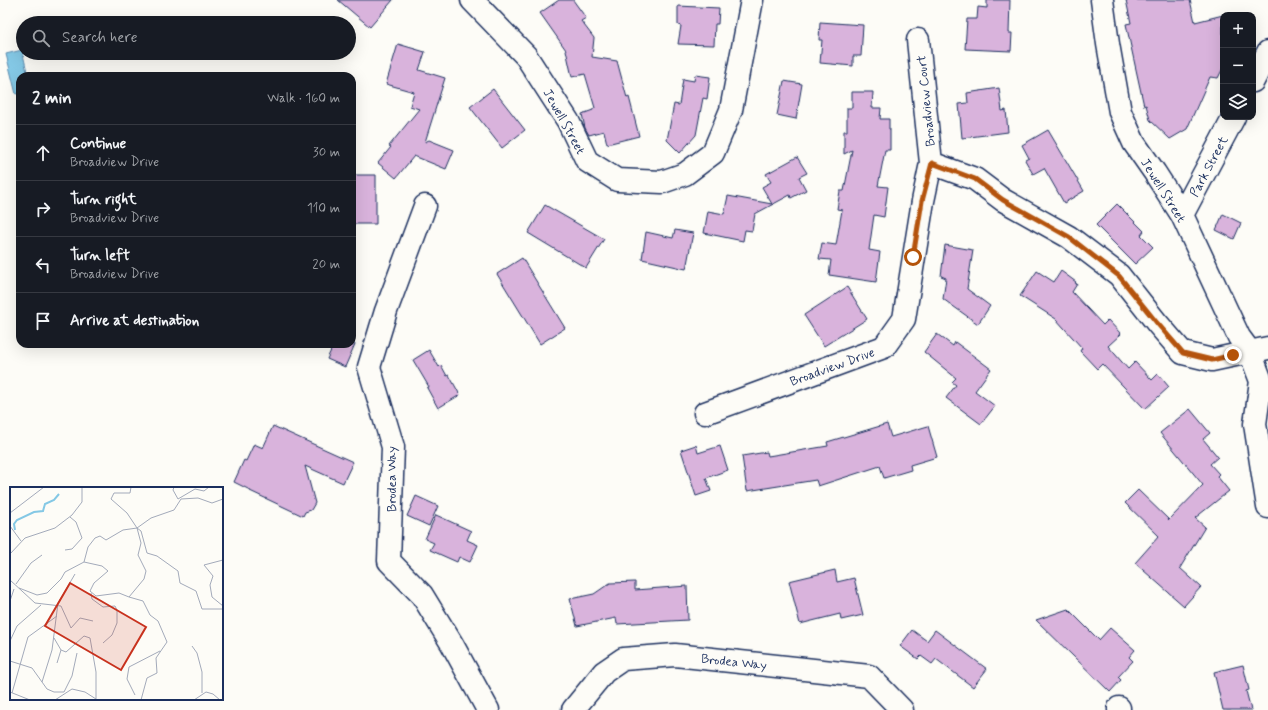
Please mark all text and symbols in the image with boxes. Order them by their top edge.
map controls [1220,12,1256,120]
button: + [1220,12,1256,48]
search box [16,16,356,60]
icon: search [30,27,52,49]
text: Search here [62,28,138,48]
button: − [1220,48,1256,84]
street label: Broadview Court [913,54,940,147]
button: layers [1220,84,1256,120]
street label: Jewell Street [539,86,589,158]
text: 2 min [32,87,72,109]
text: Walk · 160 m [267,90,340,107]
street label: Park Street [1186,133,1233,200]
text: Continue [70,134,126,154]
icon: ahead [32,142,54,164]
text: 30 m [313,144,340,161]
text: Broadview Drive [70,154,159,171]
street label: Jewell Street [1136,156,1189,226]
text: Turn right [70,190,137,210]
icon: right [32,198,54,220]
text: 110 m [307,200,340,217]
text: Broadview Drive [70,210,159,227]
text: Turn left [70,246,130,266]
route start [904,248,922,266]
icon: left [32,254,54,276]
text: 20 m [312,256,340,273]
text: Broadview Drive [70,266,159,283]
icon: arrive [32,310,54,332]
text: Arrive at destination [70,311,199,331]
street label: Broadview Drive [788,344,877,391]
route end [1224,346,1242,364]
street label: Brodea Way [384,446,401,512]
inset map [10,487,223,700]
street label: Brodea Way [700,651,768,674]

